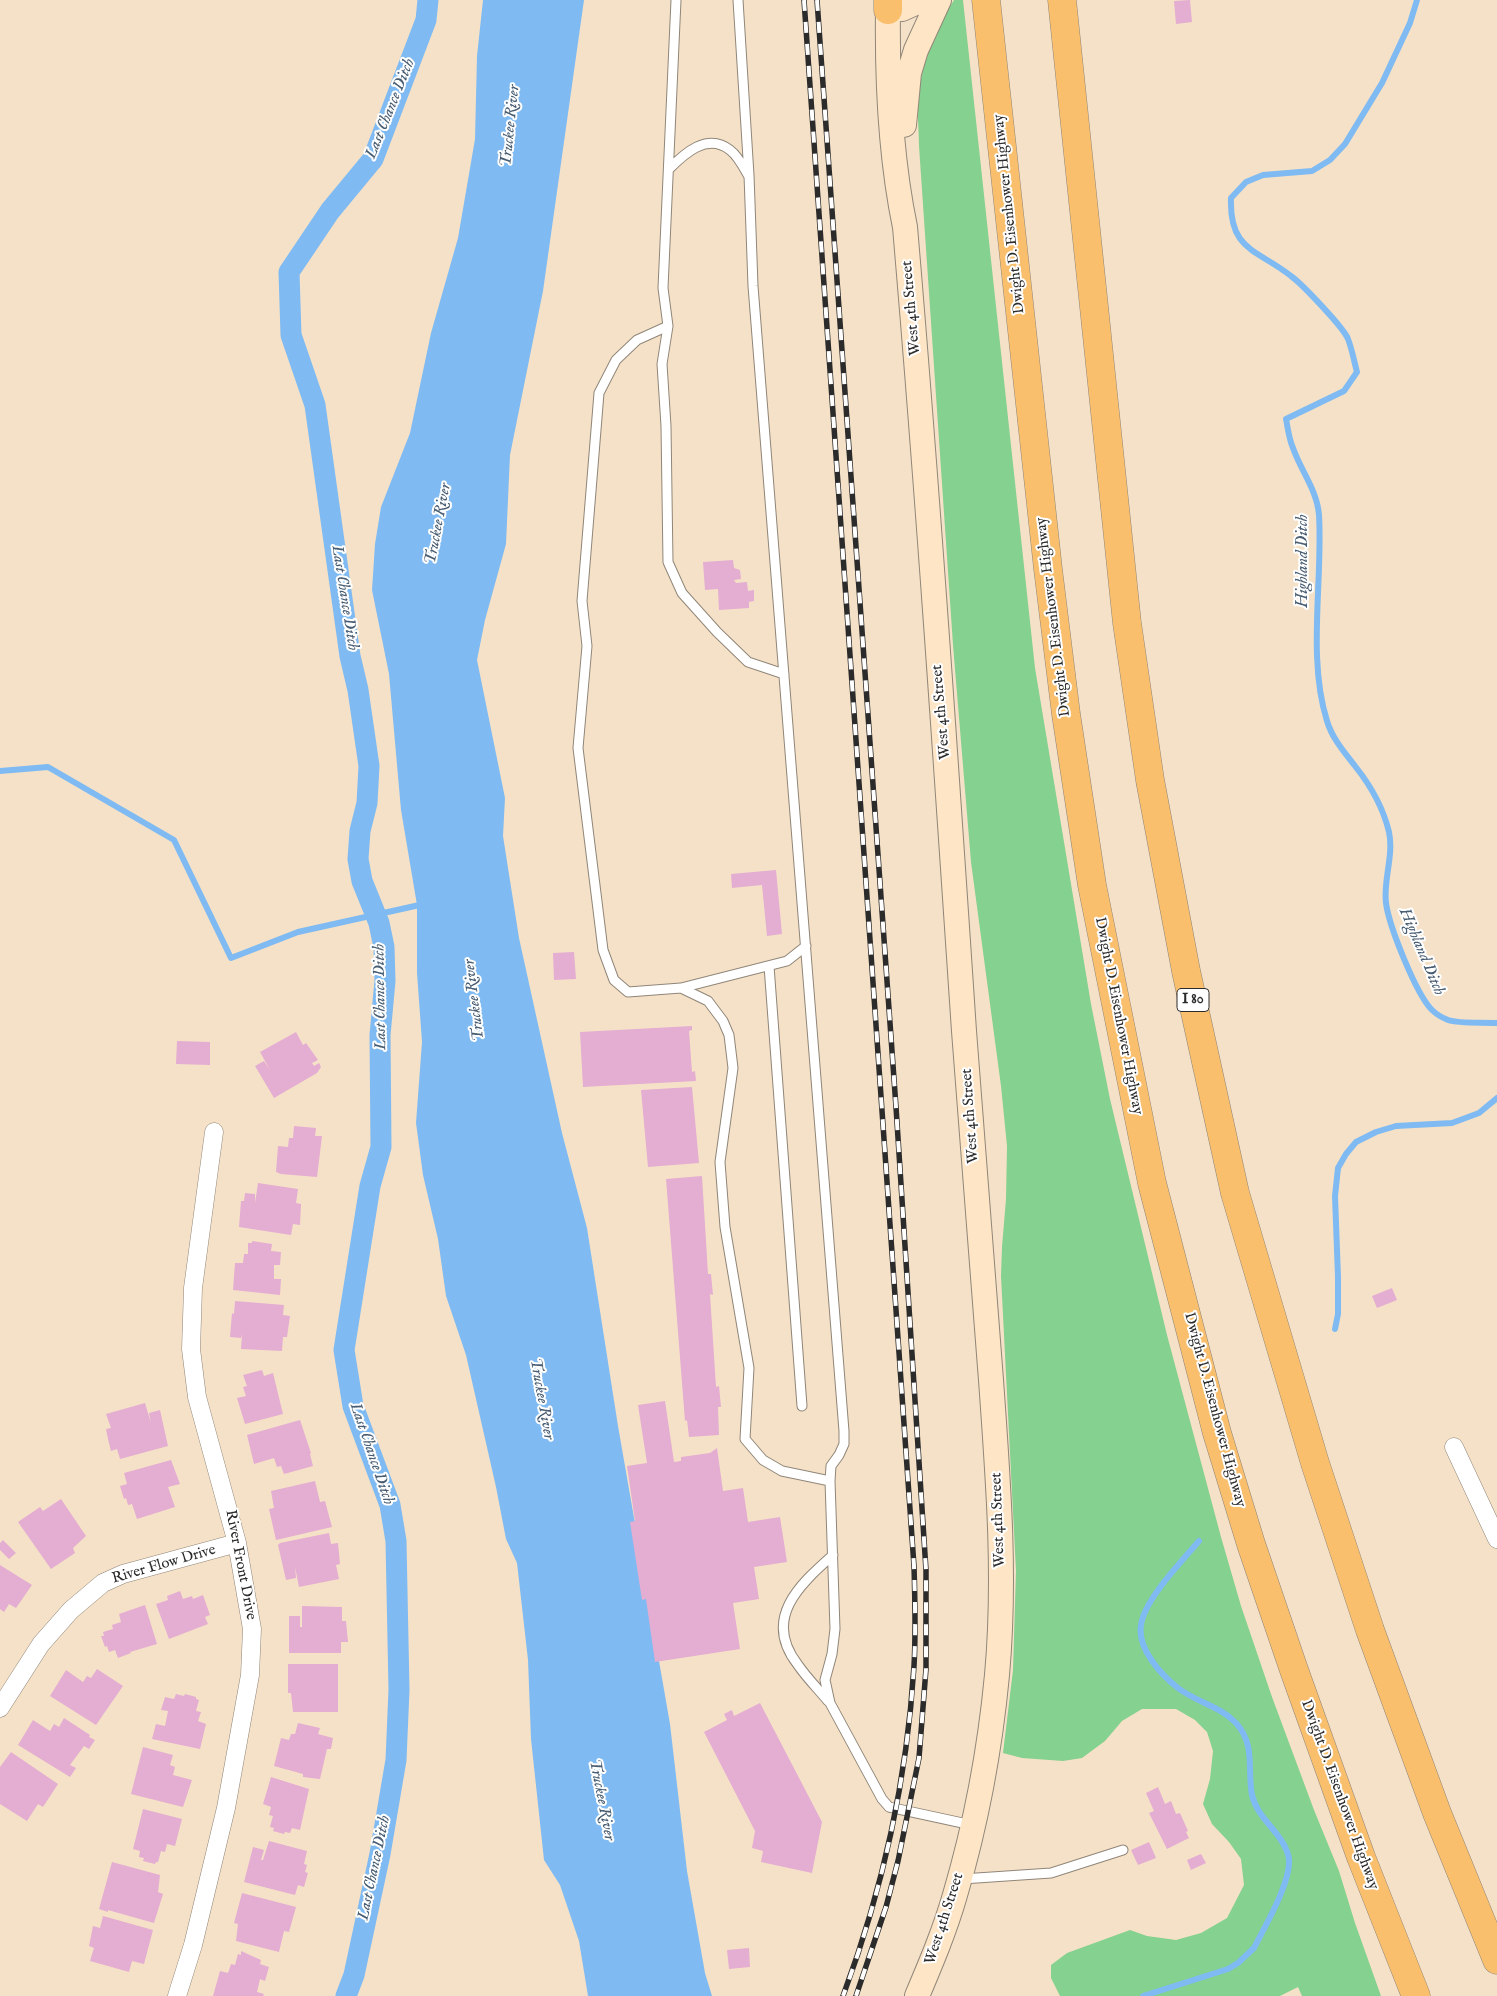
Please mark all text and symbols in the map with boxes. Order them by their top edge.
water label: Last Chance Ditch [362,56,420,162]
water label: Truckee River [497,84,525,168]
street label: Dwight D. Eisenhower Highway [991,113,1029,315]
street label: West 4th Street [899,260,925,356]
water label: Truckee River [422,482,456,566]
water label: Highland Ditch [1294,515,1314,607]
street label: Dwight D. Eisenhower Highway [1033,516,1075,718]
water label: Last Chance Ditch [326,544,362,652]
street label: West 4th Street [929,664,955,760]
water label: Highland Ditch [1394,905,1448,999]
street label: Dwight D. Eisenhower Highway [1090,916,1146,1116]
water label: Last Chance Ditch [370,944,392,1050]
water label: Truckee River [460,958,490,1042]
road number: I 80 [1177,988,1209,1012]
street label: West 4th Street [959,1068,983,1164]
street label: Dwight D. Eisenhower Highway [1179,1311,1249,1509]
water label: Truckee River [524,1357,558,1441]
water label: Last Chance Ditch [345,1401,397,1507]
street label: West 4th Street [988,1472,1010,1568]
street label: River Front Drive [221,1508,259,1622]
street label: River Flow Drive [110,1542,218,1588]
street label: Dwight D. Eisenhower Highway [1296,1698,1382,1892]
water label: Truckee River [584,1758,618,1842]
water label: Last Chance Ditch [355,1814,395,1922]
street label: West 4th Street [922,1871,968,1967]

